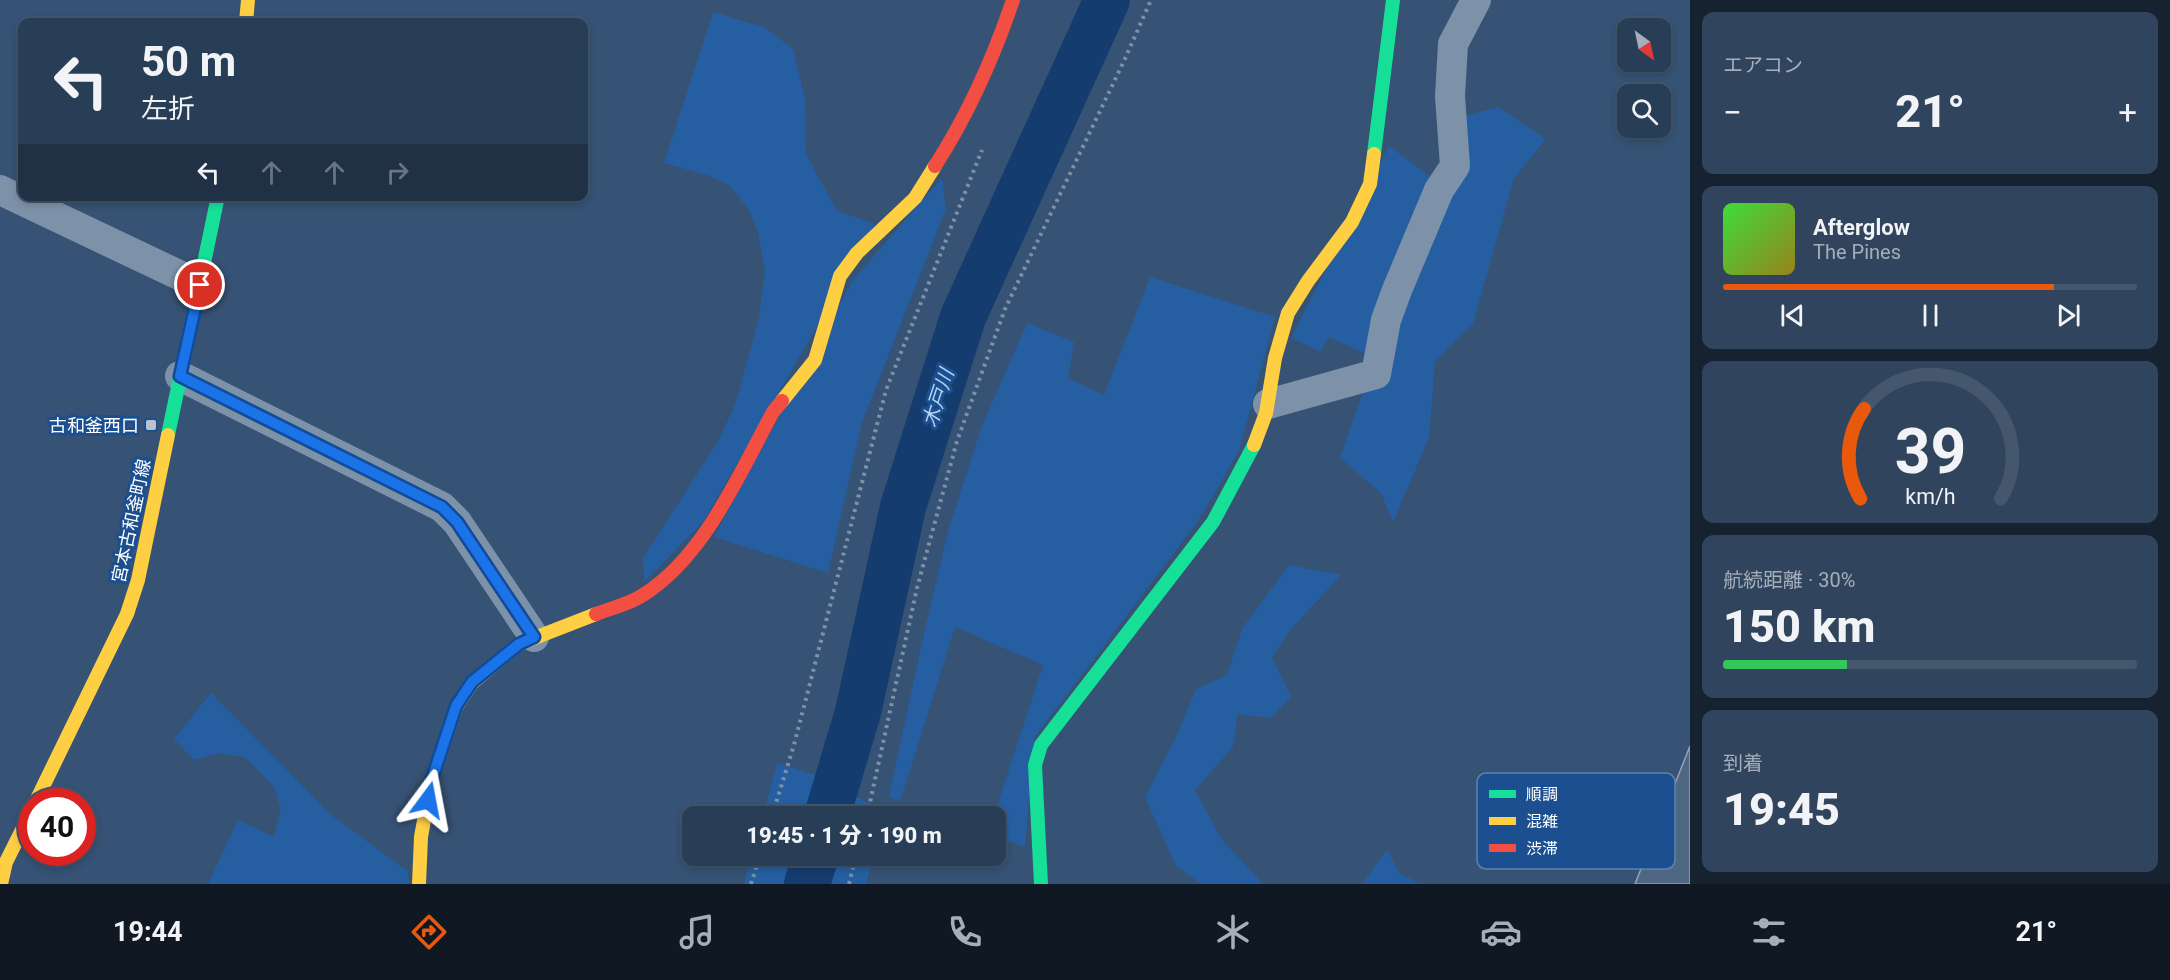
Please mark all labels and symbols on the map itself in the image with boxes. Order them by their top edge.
north arrow [1617,18,1671,72]
pin [174,259,225,310]
water label: 木戸川 [917,364,959,430]
place label: 古和釜西口 [49,415,139,436]
marker: 古和釜西口 [144,418,158,432]
street label: 宮本古和釜町線 [108,457,154,585]
position arrow [396,768,460,832]
legend [1477,773,1675,869]
text: 順調 [1526,785,1558,804]
speed limit sign: 40 [18,788,96,866]
text: 混雑 [1526,812,1558,831]
text: 渋滞 [1526,839,1558,858]

